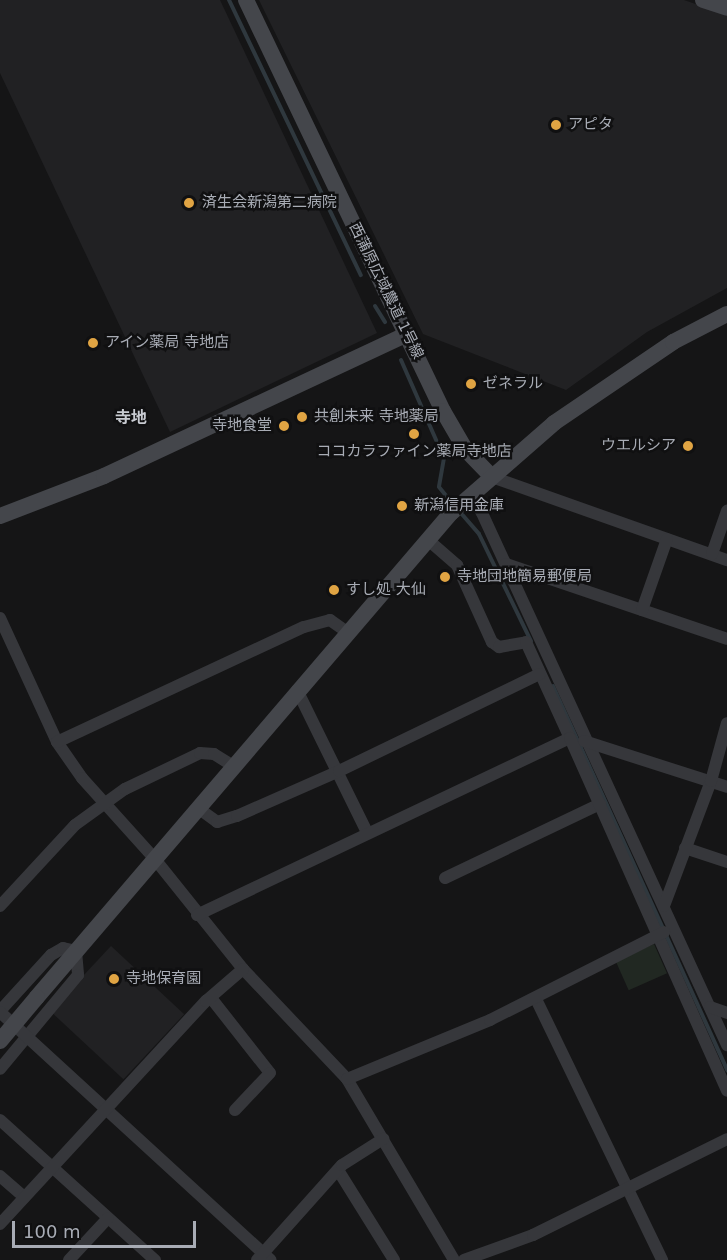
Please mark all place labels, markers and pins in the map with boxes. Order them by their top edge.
place label: アピタ [568,116,613,134]
marker: アピタ [549,118,563,132]
marker: 済生会新潟第二病院 [180,194,198,212]
place label: 済生会新潟第二病院 [202,194,337,212]
place label: アイン薬局 寺地店 [105,334,230,352]
marker: アイン薬局 寺地店 [86,336,100,350]
place label: ゼネラル [483,375,543,393]
marker: ゼネラル [464,377,478,391]
place label: 共創未来 寺地薬局 [314,408,439,426]
marker: 共創未来 寺地薬局 [295,410,309,424]
place label: 寺地食堂 [212,417,272,435]
marker: 寺地食堂 [277,419,291,433]
marker: ココカラファイン薬局寺地店 [407,427,421,441]
place label: ウエルシア [601,437,676,455]
marker: ウエルシア [681,439,695,453]
place label: ココカラファイン薬局寺地店 [317,443,511,461]
place label: 新潟信用金庫 [414,497,504,515]
marker: 新潟信用金庫 [395,499,409,513]
place label: 寺地団地簡易郵便局 [457,568,592,586]
marker: 寺地団地簡易郵便局 [438,570,452,584]
place label: すし処 大仙 [346,581,426,599]
marker: すし処 大仙 [327,583,341,597]
place label: 寺地保育園 [126,970,201,988]
marker: 寺地保育園 [107,972,121,986]

